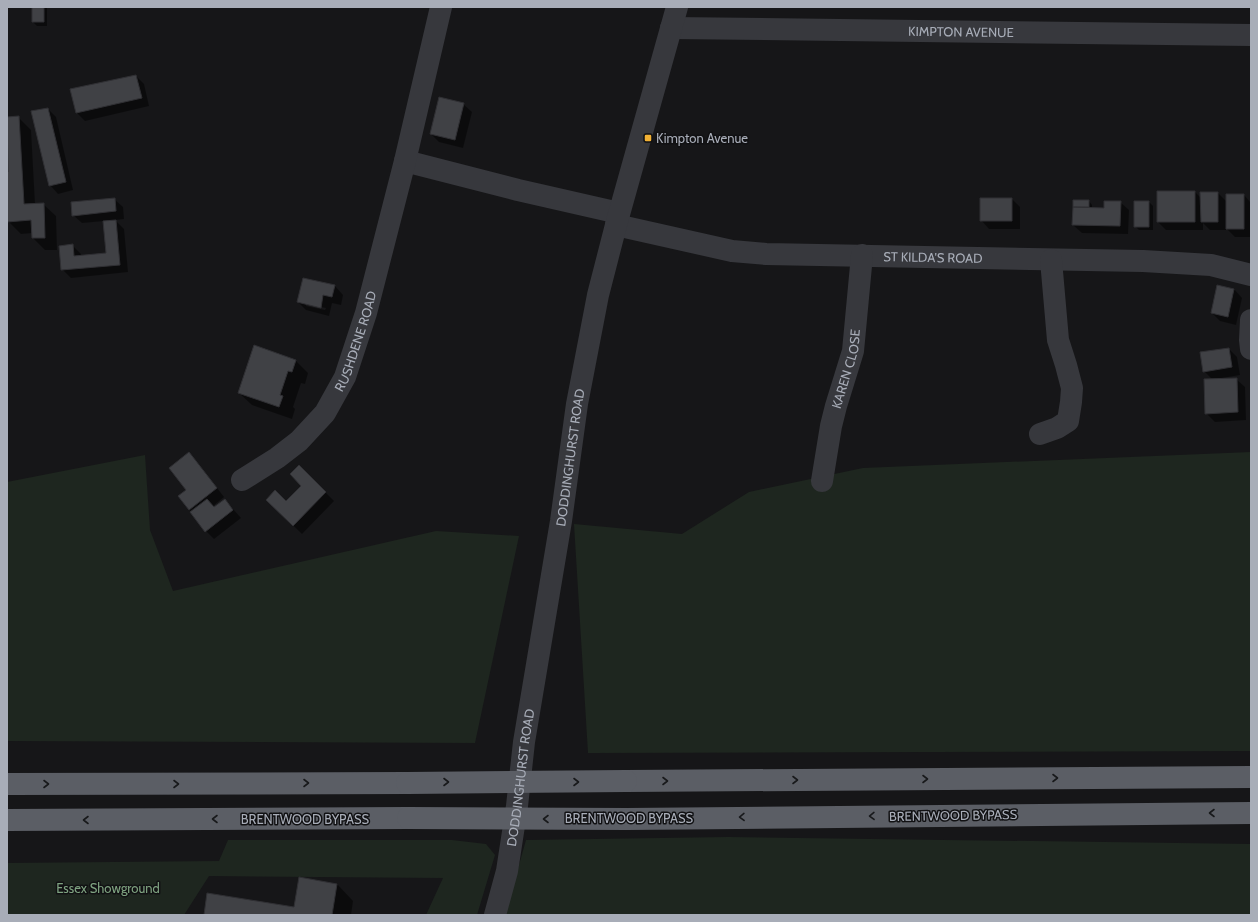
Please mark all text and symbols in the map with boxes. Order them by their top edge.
street label: KIMPTON AVENUE [908,23,1014,40]
place label: Kimpton Avenue [656,130,748,146]
marker: Kimpton Avenue [643,133,653,143]
street label: ST KILDA'S ROAD [883,248,983,266]
street label: RUSHDENE ROAD [331,289,379,394]
street label: KAREN CLOSE [828,328,863,410]
street label: DODDINGHURST ROAD [552,387,588,527]
street label: DODDINGHURST ROAD [503,708,537,847]
one-way arrow [1052,774,1058,782]
one-way arrow [922,775,928,783]
one-way arrow [792,776,798,784]
one-way arrow [573,777,579,786]
one-way arrow [662,777,668,785]
one-way arrow [443,778,449,786]
one-way arrow [173,779,179,788]
one-way arrow [303,779,309,787]
one-way arrow [43,780,49,788]
street label: BRENTWOOD BYPASS [889,806,1018,824]
one-way arrow [1209,809,1215,817]
street label: BRENTWOOD BYPASS [565,810,694,826]
street label: BRENTWOOD BYPASS [241,811,370,827]
one-way arrow [869,812,875,820]
one-way arrow [739,813,745,822]
one-way arrow [212,815,218,823]
one-way arrow [543,815,549,823]
one-way arrow [83,816,89,824]
park label: Essex Showground [56,880,160,896]

